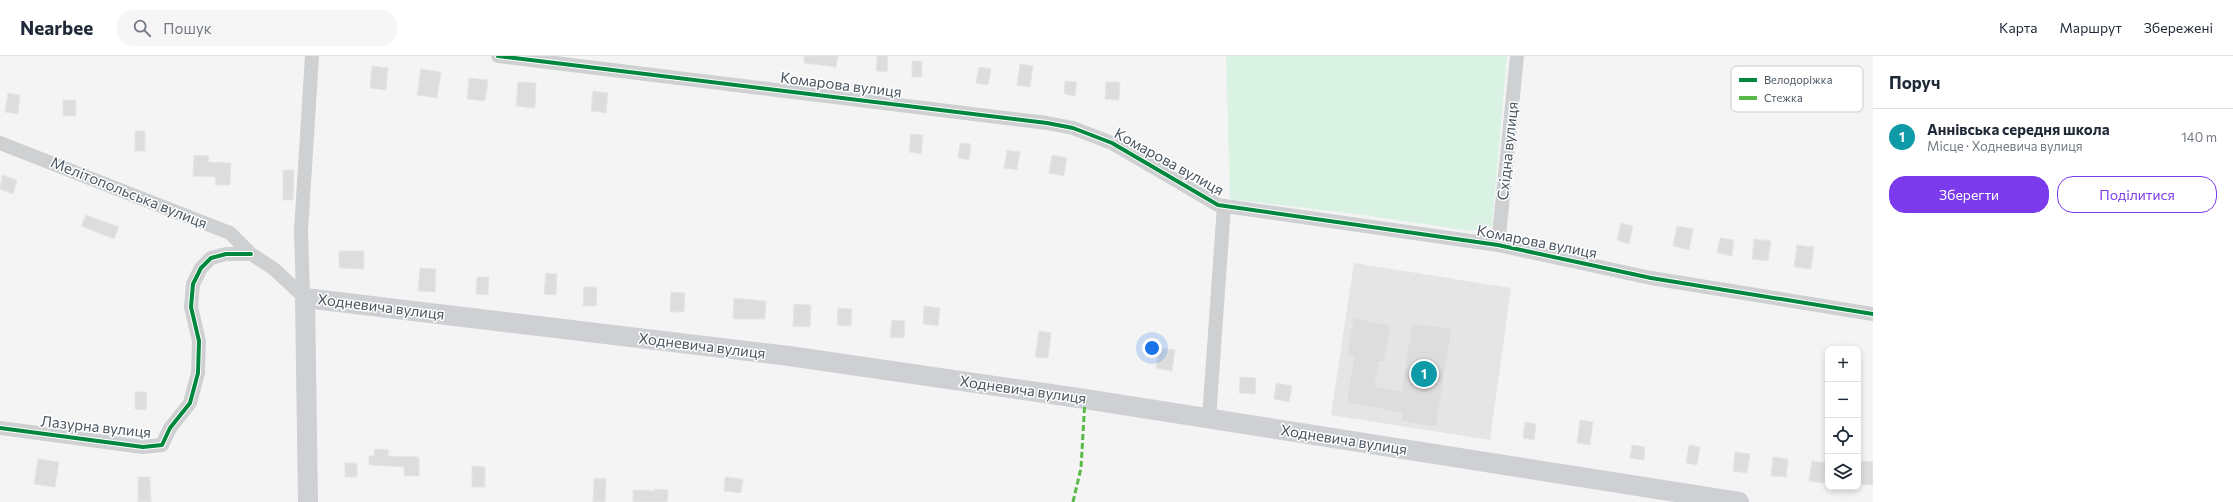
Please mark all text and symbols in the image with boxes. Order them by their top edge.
search box [117,10,397,46]
text: Nearbee [20,16,93,39]
icon: search [131,17,153,39]
text: Пошук [163,19,212,37]
text: Карта [1999,19,2038,36]
text: Маршрут [2060,19,2122,36]
text: Збережені [2144,19,2213,36]
legend [1731,66,1863,112]
street label: Комарова вулиця [779,68,903,100]
text: Поруч [1889,72,1940,93]
text: Велодоріжка [1764,73,1832,86]
text: Стежка [1764,91,1803,104]
street label: Східна вулиця [1493,101,1521,201]
text: Аннівська середня школа [1927,120,2109,138]
street label: Комарова вулиця [1112,124,1227,199]
text: 1 [1899,129,1905,145]
text: 140 m [2181,129,2217,145]
text: Місце · Ходневича вулиця [1927,138,2083,154]
street label: Мелітопольська вулиця [48,152,210,232]
button: Зберегти [1889,176,2049,213]
button: Поділитися [2057,176,2217,213]
street label: Комарова вулиця [1475,221,1599,262]
street label: Ходневича вулиця [317,289,446,323]
street label: Ходневича вулиця [638,328,767,362]
your location [1142,338,1162,358]
map controls [1825,346,1861,490]
button: + [1825,346,1861,382]
pin: 1 [1411,359,1437,389]
street label: Ходневича вулиця [959,371,1088,407]
button: − [1825,382,1861,418]
street label: Лазурна вулиця [40,411,152,441]
button: locate [1825,418,1861,454]
street label: Ходневича вулиця [1280,420,1409,458]
button: layers [1825,454,1861,490]

